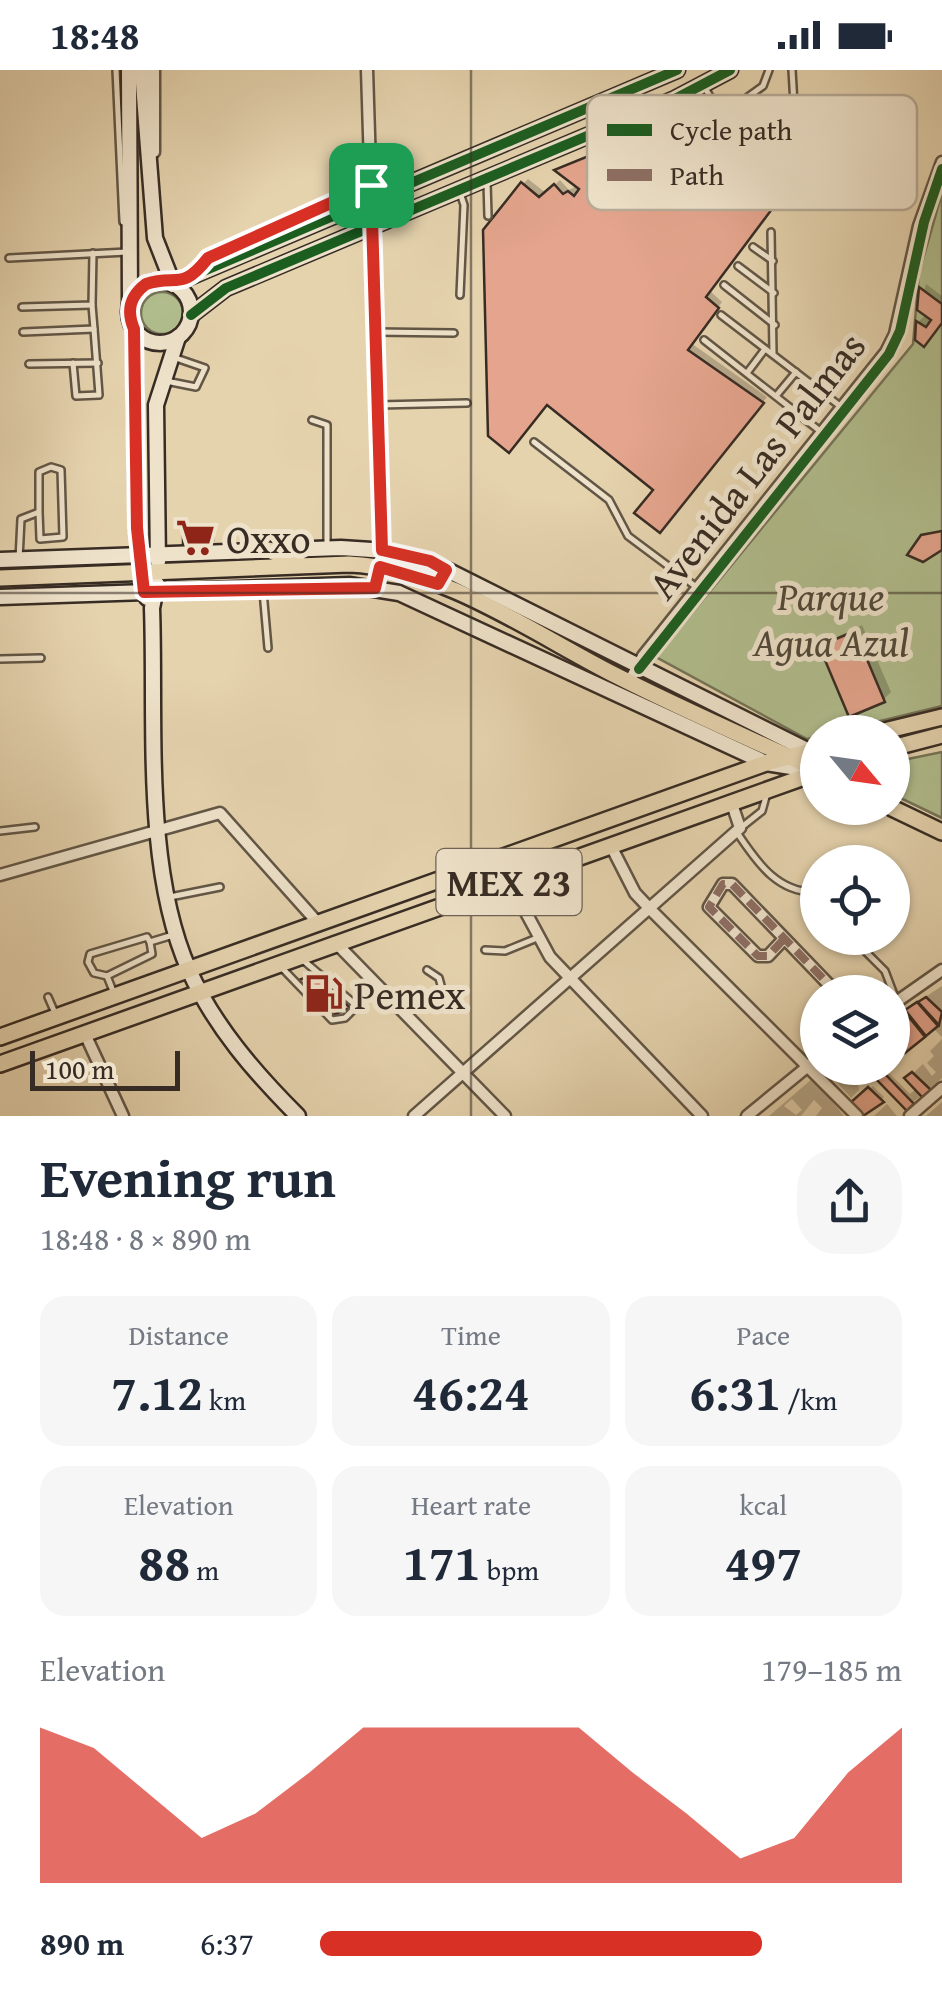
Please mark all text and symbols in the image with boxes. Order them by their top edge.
text: 18:48 [50,7,140,63]
legend [587,95,917,210]
text: Cycle path [670,109,793,150]
pin [329,143,414,228]
text: Path [670,154,724,195]
icon: arrive [344,158,399,213]
street label: Avenida Las Palmas [633,319,879,611]
place label: Oxxo [226,509,311,568]
supermarket icon: Oxxo [175,517,217,559]
park label: Parque Agua Azul [752,566,909,671]
north arrow [800,715,910,825]
map controls [800,715,910,1085]
button: locate [800,845,910,955]
road number: MEX 23 [436,849,582,915]
place label: Pemex [354,965,466,1024]
fuel station icon: Pemex [303,973,345,1015]
button: layers [800,975,910,1085]
scale bar [30,1046,180,1090]
text: 100 m [45,1048,114,1089]
text: Evening run [40,1137,336,1217]
button: share [797,1149,902,1254]
text: 18:48 · 8 × 890 m [40,1215,251,1262]
text: Distance [128,1314,229,1355]
text: Time [441,1314,501,1355]
text: Pace [736,1314,790,1355]
text: 7.12 [111,1355,203,1428]
text: 46:24 [412,1355,530,1428]
text: 6:31 [689,1355,781,1428]
text: km [203,1379,246,1420]
text: /km [781,1379,837,1420]
text: Elevation [124,1484,233,1525]
text: Heart rate [411,1484,531,1525]
text: kcal [739,1484,787,1525]
text: 88 [138,1525,190,1598]
text: 171 [403,1525,481,1598]
text: 497 [724,1525,802,1598]
text: m [190,1549,219,1590]
text: bpm [481,1549,539,1590]
text: Elevation [40,1646,165,1693]
text: 179–185 m [761,1646,902,1693]
text: 890 m [40,1920,124,1967]
text: 6:37 [200,1920,254,1967]

